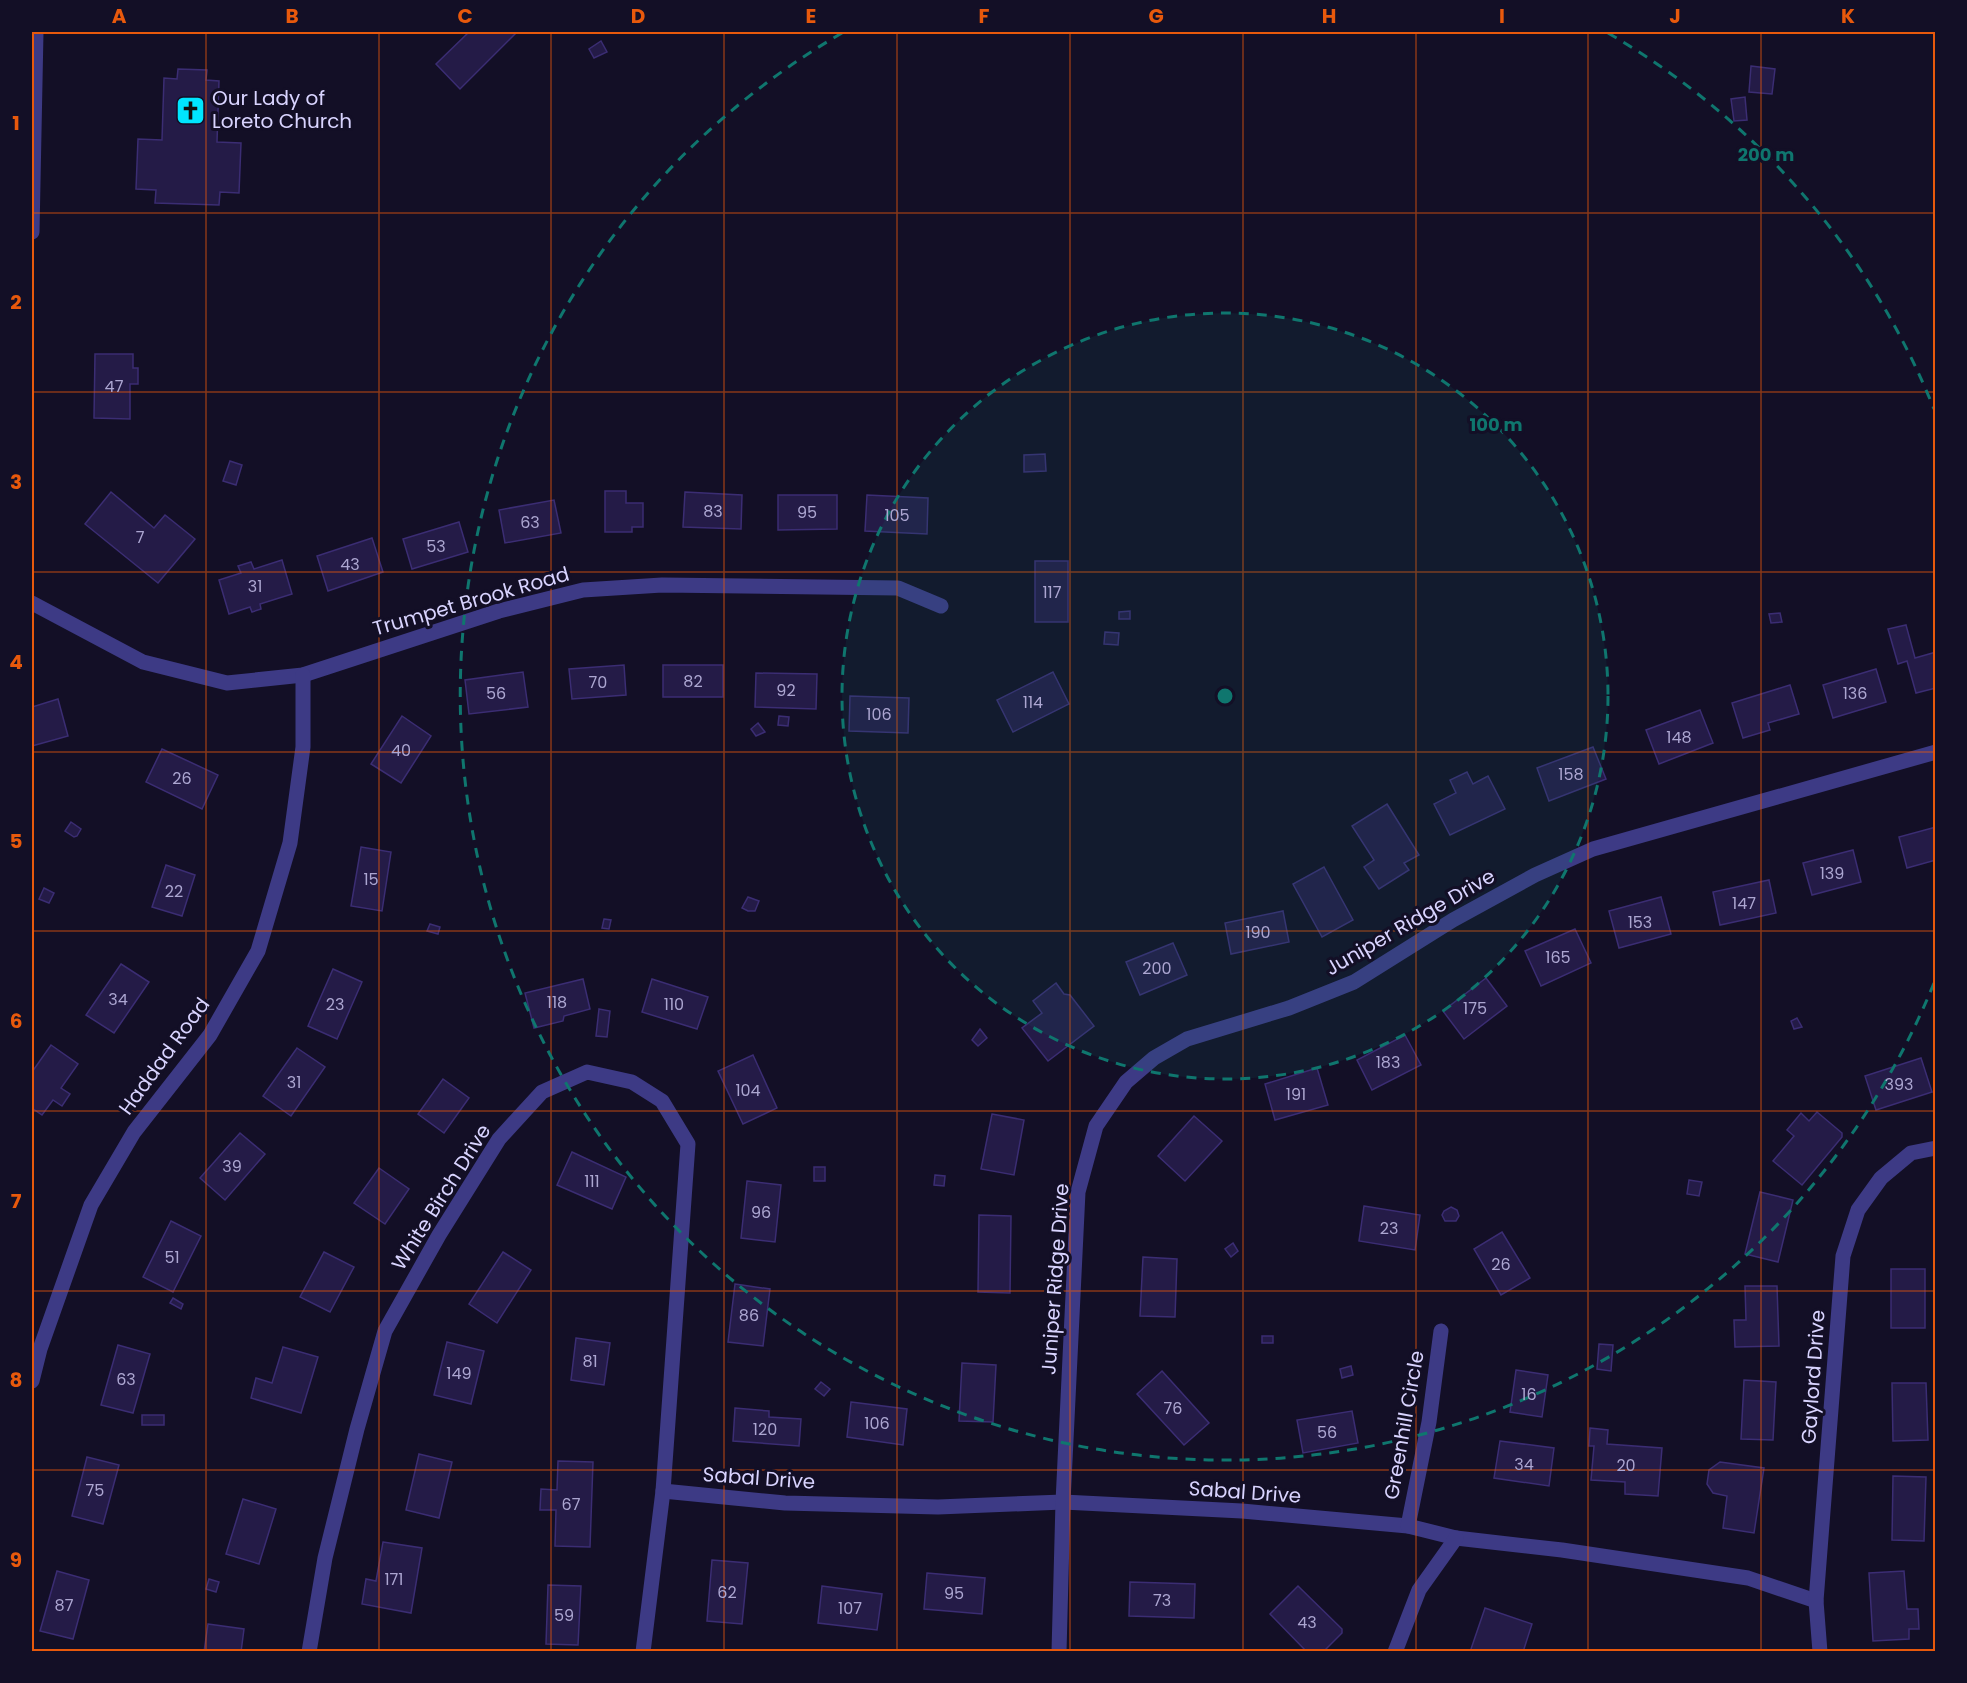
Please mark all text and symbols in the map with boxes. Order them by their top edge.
text: A [112,2,127,30]
text: B [285,2,299,30]
text: C [457,2,473,30]
text: D [631,2,645,30]
text: E [806,2,816,30]
text: F [979,2,990,30]
text: G [1148,2,1164,30]
text: H [1322,2,1336,30]
text: I [1499,2,1505,30]
text: J [1669,2,1681,30]
text: K [1841,2,1855,30]
place label: Our Lady of Loreto Church [212,84,352,135]
church icon: Our Lady of Loreto Church [175,94,207,126]
text: 1 [12,109,20,137]
text: 200 m [1738,142,1794,167]
text: 2 [10,288,22,316]
house number: 47 [105,375,124,398]
text: 100 m [1469,412,1523,437]
text: 3 [10,468,22,496]
house number: 83 [703,500,723,523]
house number: 95 [797,501,817,524]
house number: 105 [884,504,910,527]
house number: 63 [520,511,540,534]
house number: 7 [136,526,145,549]
house number: 53 [426,535,446,558]
house number: 43 [340,553,360,576]
street label: Trumpet Brook Road [369,560,573,642]
house number: 31 [248,575,262,598]
house number: 117 [1043,581,1062,604]
text: 4 [9,648,23,676]
house number: 82 [683,670,703,693]
house number: 70 [589,671,607,694]
house number: 92 [776,679,796,702]
house number: 56 [486,682,506,705]
house number: 136 [1843,682,1867,705]
centre of rings [1215,686,1235,706]
house number: 114 [1023,691,1043,714]
house number: 106 [866,703,892,726]
house number: 148 [1666,726,1692,749]
house number: 40 [391,739,411,762]
house number: 158 [1558,763,1584,786]
house number: 26 [172,767,192,790]
text: 5 [10,827,23,855]
street label: Juniper Ridge Drive [1320,862,1500,982]
house number: 139 [1820,862,1844,885]
house number: 15 [363,868,379,891]
house number: 22 [165,880,183,903]
house number: 147 [1732,892,1756,915]
house number: 153 [1628,911,1652,934]
house number: 190 [1245,921,1271,944]
house number: 165 [1545,946,1571,969]
house number: 200 [1142,957,1172,980]
house number: 34 [108,988,128,1011]
house number: 118 [547,991,567,1014]
street label: Haddad Road [112,992,216,1120]
house number: 23 [326,993,344,1016]
house number: 110 [664,993,684,1016]
house number: 175 [1463,997,1487,1020]
text: 6 [10,1007,22,1035]
house number: 183 [1376,1051,1400,1074]
house number: 31 [287,1071,301,1094]
house number: 393 [1885,1073,1913,1096]
house number: 104 [735,1079,761,1102]
house number: 191 [1286,1083,1306,1106]
street label: White Birch Drive [385,1119,497,1275]
house number: 39 [222,1155,242,1178]
house number: 111 [584,1170,600,1193]
street label: Juniper Ridge Drive [1034,1182,1076,1376]
text: 7 [11,1187,22,1215]
house number: 96 [751,1201,771,1224]
house number: 23 [1380,1217,1398,1240]
house number: 51 [164,1246,180,1269]
house number: 26 [1491,1253,1511,1276]
house number: 86 [739,1304,759,1327]
street label: Gaylord Drive [1794,1309,1832,1445]
street label: Greenhill Circle [1377,1348,1431,1502]
house number: 81 [582,1350,598,1373]
house number: 149 [446,1362,472,1385]
text: 8 [10,1366,22,1394]
house number: 63 [116,1368,136,1391]
house number: 16 [1521,1383,1537,1406]
house number: 76 [1164,1397,1182,1420]
house number: 106 [864,1412,890,1435]
house number: 120 [753,1418,777,1441]
house number: 56 [1317,1421,1337,1444]
house number: 34 [1514,1453,1534,1476]
house number: 20 [1616,1454,1636,1477]
street label: Sabal Drive [702,1460,816,1496]
street label: Sabal Drive [1188,1474,1302,1510]
house number: 75 [86,1479,104,1502]
house number: 67 [562,1493,581,1516]
text: 9 [10,1546,22,1574]
house number: 171 [385,1568,403,1591]
house number: 62 [717,1581,737,1604]
house number: 95 [944,1582,964,1605]
house number: 73 [1153,1589,1171,1612]
house number: 87 [55,1594,74,1617]
house number: 107 [838,1597,862,1620]
house number: 59 [554,1604,574,1627]
house number: 43 [1297,1611,1317,1634]

